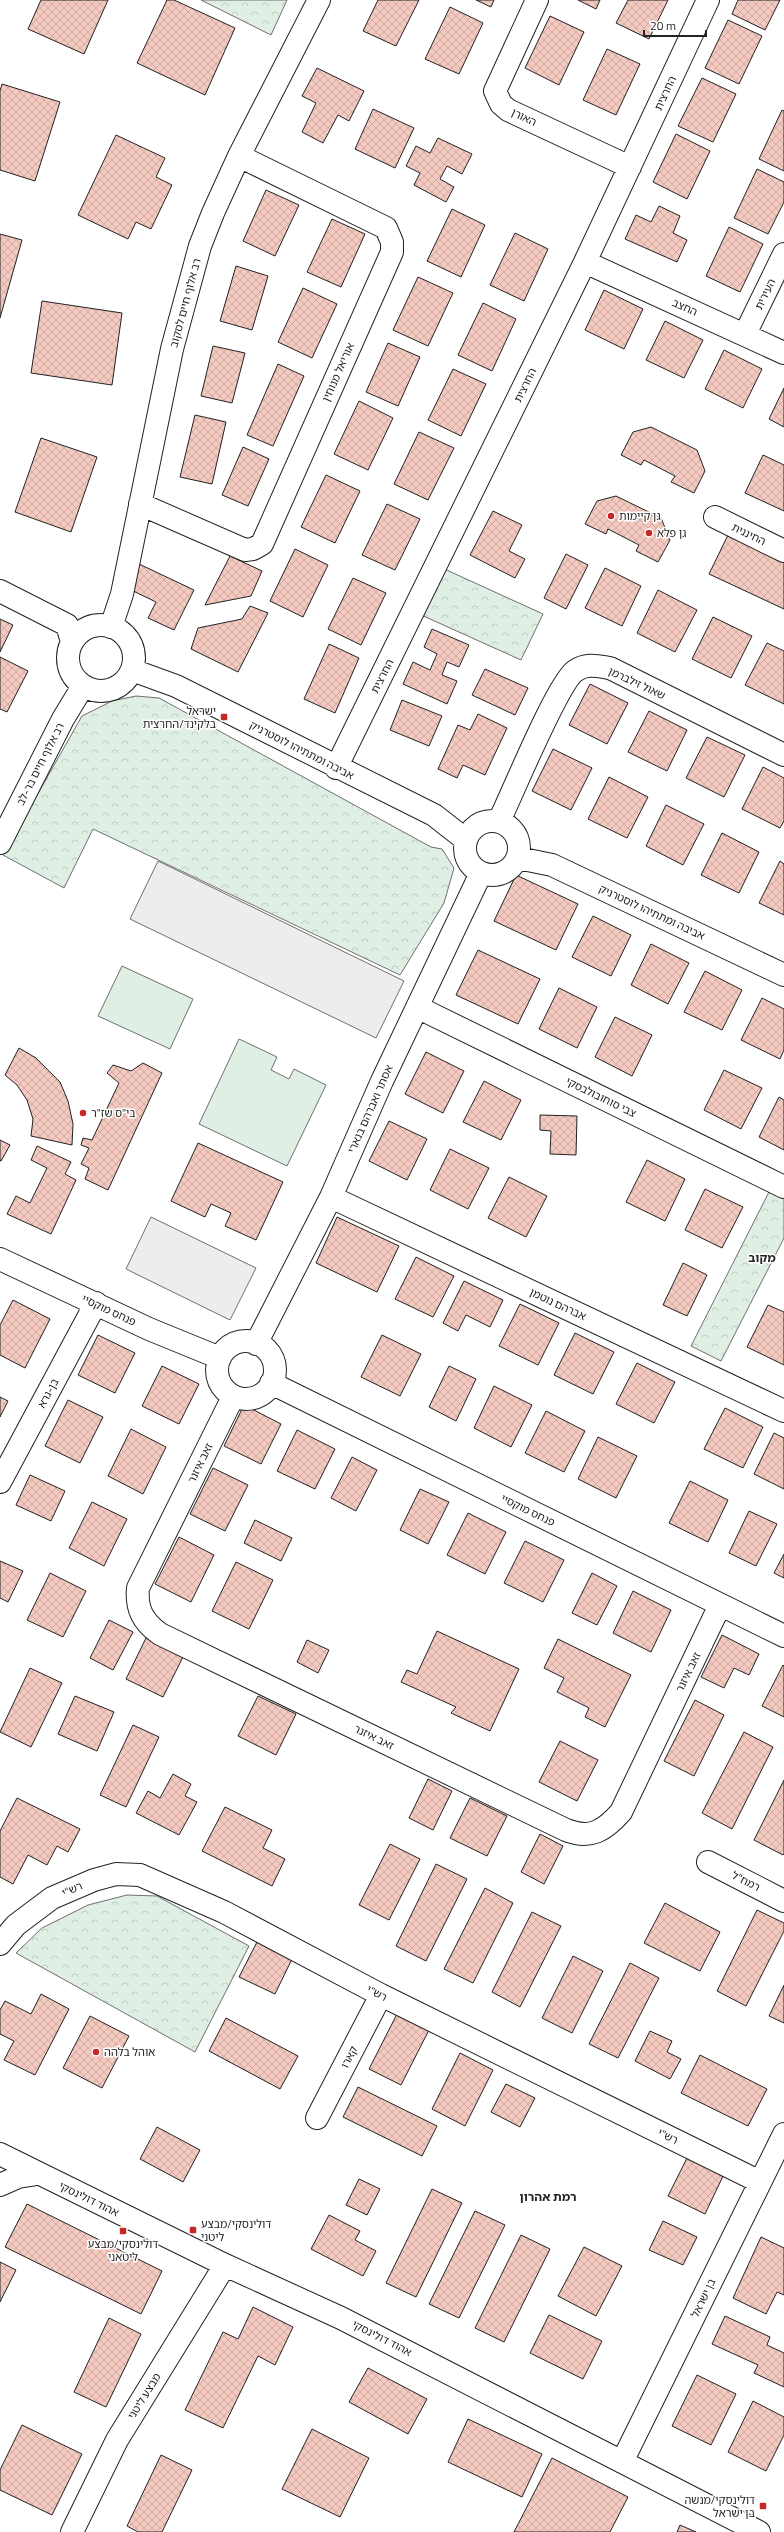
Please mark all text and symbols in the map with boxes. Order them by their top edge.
scale bar [644,12,706,38]
text: 20 m [650,16,676,35]
street label: החרצית [650,73,680,113]
street label: האורן [509,104,539,130]
street label: רב אלוף חיים לסקוב [165,257,205,349]
street label: העירית [751,276,779,312]
street label: החצב [670,294,700,320]
street label: אוריאל מנוחין [318,340,358,404]
street label: החרצית [510,365,540,405]
place label: גן קיימות [619,508,661,524]
marker: גן קיימות [606,511,616,521]
street label: החיננית [729,519,769,549]
place label: גן פלא [657,525,686,541]
marker: גן פלא [644,528,654,538]
street label: החרצית [367,656,397,696]
street label: שאול זילברמן [606,663,668,703]
place label: ישראל בלקינד/החרצית [143,703,216,732]
marker: ישראל בלקינד/החרצית [219,712,229,722]
street label: אביבה ומתתיהו לוסטרניק [247,717,357,783]
street label: רב אלוף חיים בר-לב [12,720,68,808]
street label: אביבה ומתתיהו לוסטרניק [596,880,708,944]
street label: אסתר ואברהם בנארי [343,1062,397,1156]
street label: צבי סוחובולבסקי [563,1073,639,1121]
place label: בי"ס שז"ר [91,1105,136,1121]
marker: בי"ס שז"ר [78,1108,88,1118]
district label: מקוב [748,1248,776,1267]
street label: אברהם נוטמן [527,1284,589,1324]
street label: פנחס מוקסיי [79,1290,139,1330]
street label: בן-גרא [34,1375,62,1411]
street label: זאב איזנר [183,1440,217,1486]
street label: פנחס מוקסיי [498,1490,558,1530]
street label: זאב איזנר [671,1649,705,1695]
street label: זאב איזנר [351,1720,397,1754]
street label: רמח"ל [729,1867,763,1895]
street label: רש"י [59,1877,85,1901]
street label: רש"י [364,1981,390,2005]
street label: קארו [337,2043,361,2071]
place label: אוהל בלהה [104,2044,155,2060]
marker: אוהל בלהה [91,2047,101,2057]
street label: רש"י [655,2124,681,2148]
street label: אהוד דולינסקי [56,2178,122,2220]
district label: רמת אהרון [520,2187,576,2206]
place label: דולינסקי/מבצע ליטני [201,2216,271,2245]
marker: דולינסקי/מבצע ליטני [188,2225,198,2235]
marker: דולינסקי/מבצע ליטאני [118,2226,128,2236]
place label: דולינסקי/מבצע ליטאני [88,2236,158,2265]
street label: בן ישראל [687,2276,719,2320]
street label: אהוד דולינסקי [349,2316,415,2360]
street label: מבצע ליטני [123,2370,165,2422]
place label: דולינסקי/מנשה בן ישראל [684,2492,755,2521]
marker: דולינסקי/מנשה בן ישראל [758,2501,768,2511]

